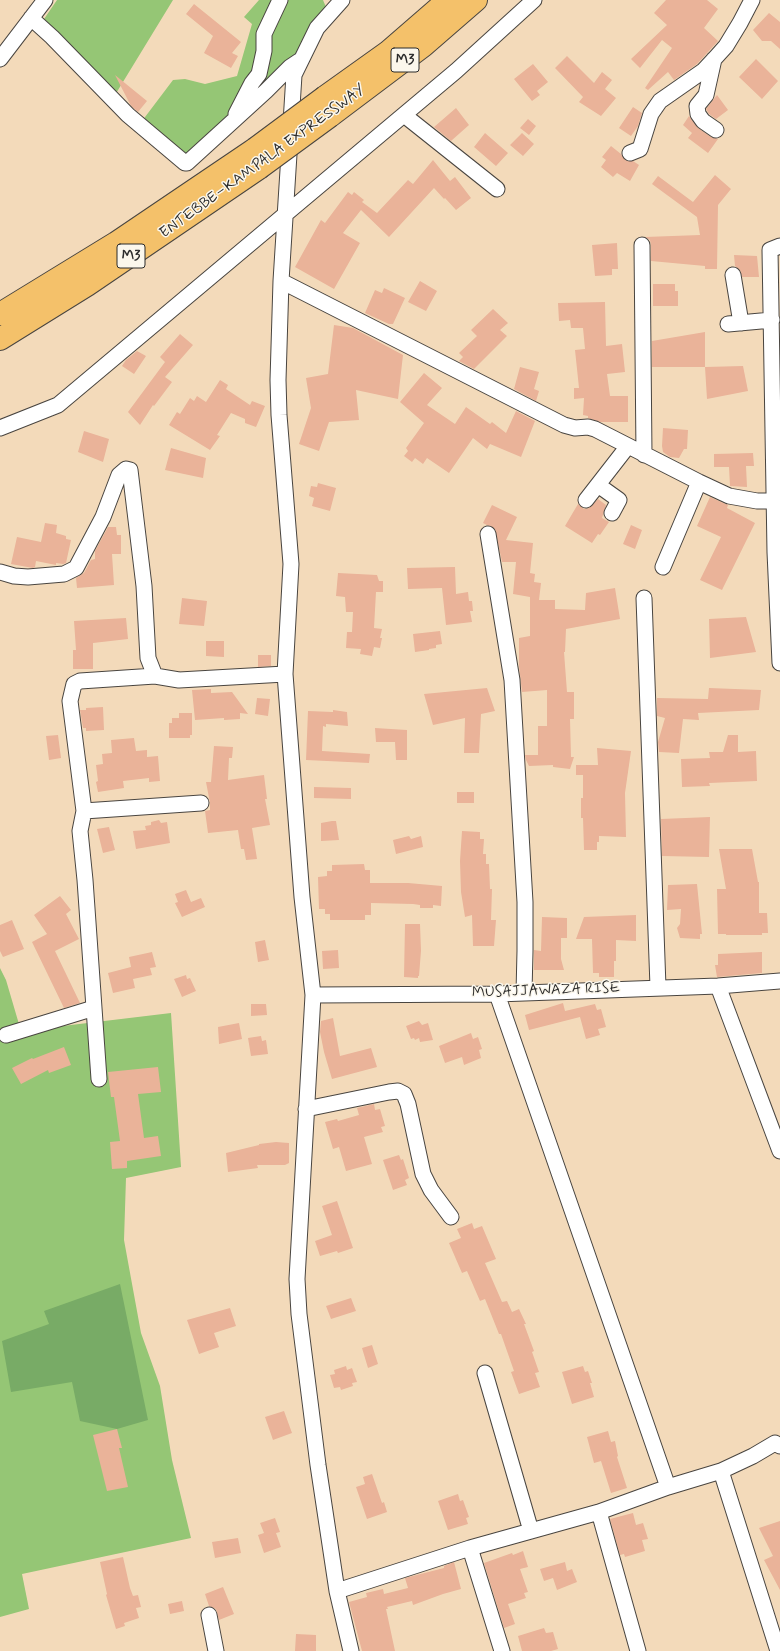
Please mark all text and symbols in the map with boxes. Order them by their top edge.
road number: M3 [391,48,419,72]
street label: ENTEBBE–KAMPALA EXPRESSWAY [157,81,369,243]
road number: M3 [117,244,145,268]
street label: MUSAJJAWAZA RISE [472,979,620,1003]

